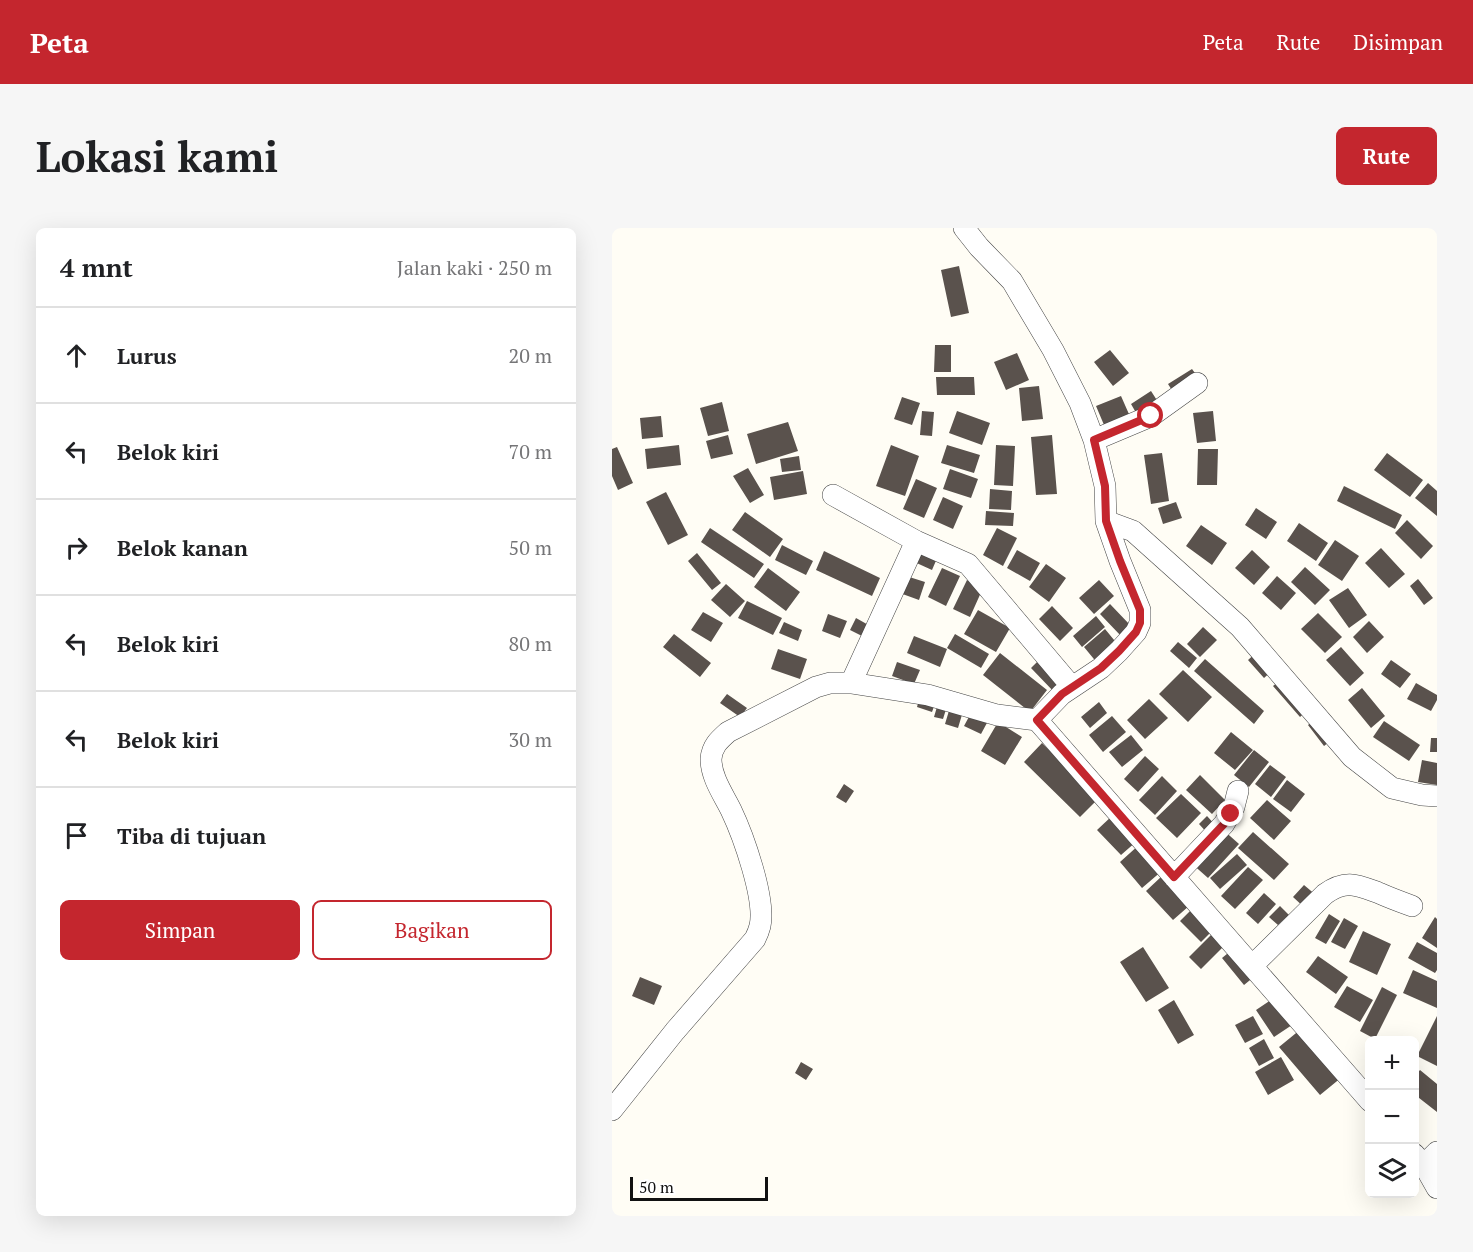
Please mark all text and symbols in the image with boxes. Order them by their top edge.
text: Peta [30,24,89,61]
text: Peta [1203,28,1244,56]
text: Rute [1277,28,1320,56]
text: Disimpan [1353,28,1443,56]
button: Rute [1336,127,1437,185]
text: Lokasi kami [36,128,278,184]
text: 4 mnt [60,250,133,284]
text: Jalan kaki · 250 m [397,254,552,281]
icon: ahead [60,339,93,372]
text: Lurus [117,341,177,370]
text: 20 m [509,342,552,369]
route start [1137,402,1163,428]
icon: left [60,435,93,468]
text: Belok kiri [117,437,219,466]
text: 70 m [509,438,552,465]
icon: right [60,531,93,564]
text: Belok kanan [117,533,248,562]
text: 50 m [509,534,552,561]
icon: left [60,627,93,660]
text: Belok kiri [117,629,219,658]
text: 80 m [509,630,552,657]
icon: left [60,723,93,756]
text: Belok kiri [117,725,219,754]
text: 30 m [509,726,552,753]
route end [1217,800,1243,826]
icon: arrive [60,819,93,852]
text: Tiba di tujuan [117,821,266,850]
button: Simpan [60,900,300,960]
button: Bagikan [312,900,552,960]
map controls [1365,1036,1419,1198]
button: + [1365,1036,1419,1090]
button: − [1365,1090,1419,1144]
button: layers [1365,1144,1419,1198]
scale bar [630,1174,768,1202]
text: 50 m [639,1176,674,1198]

